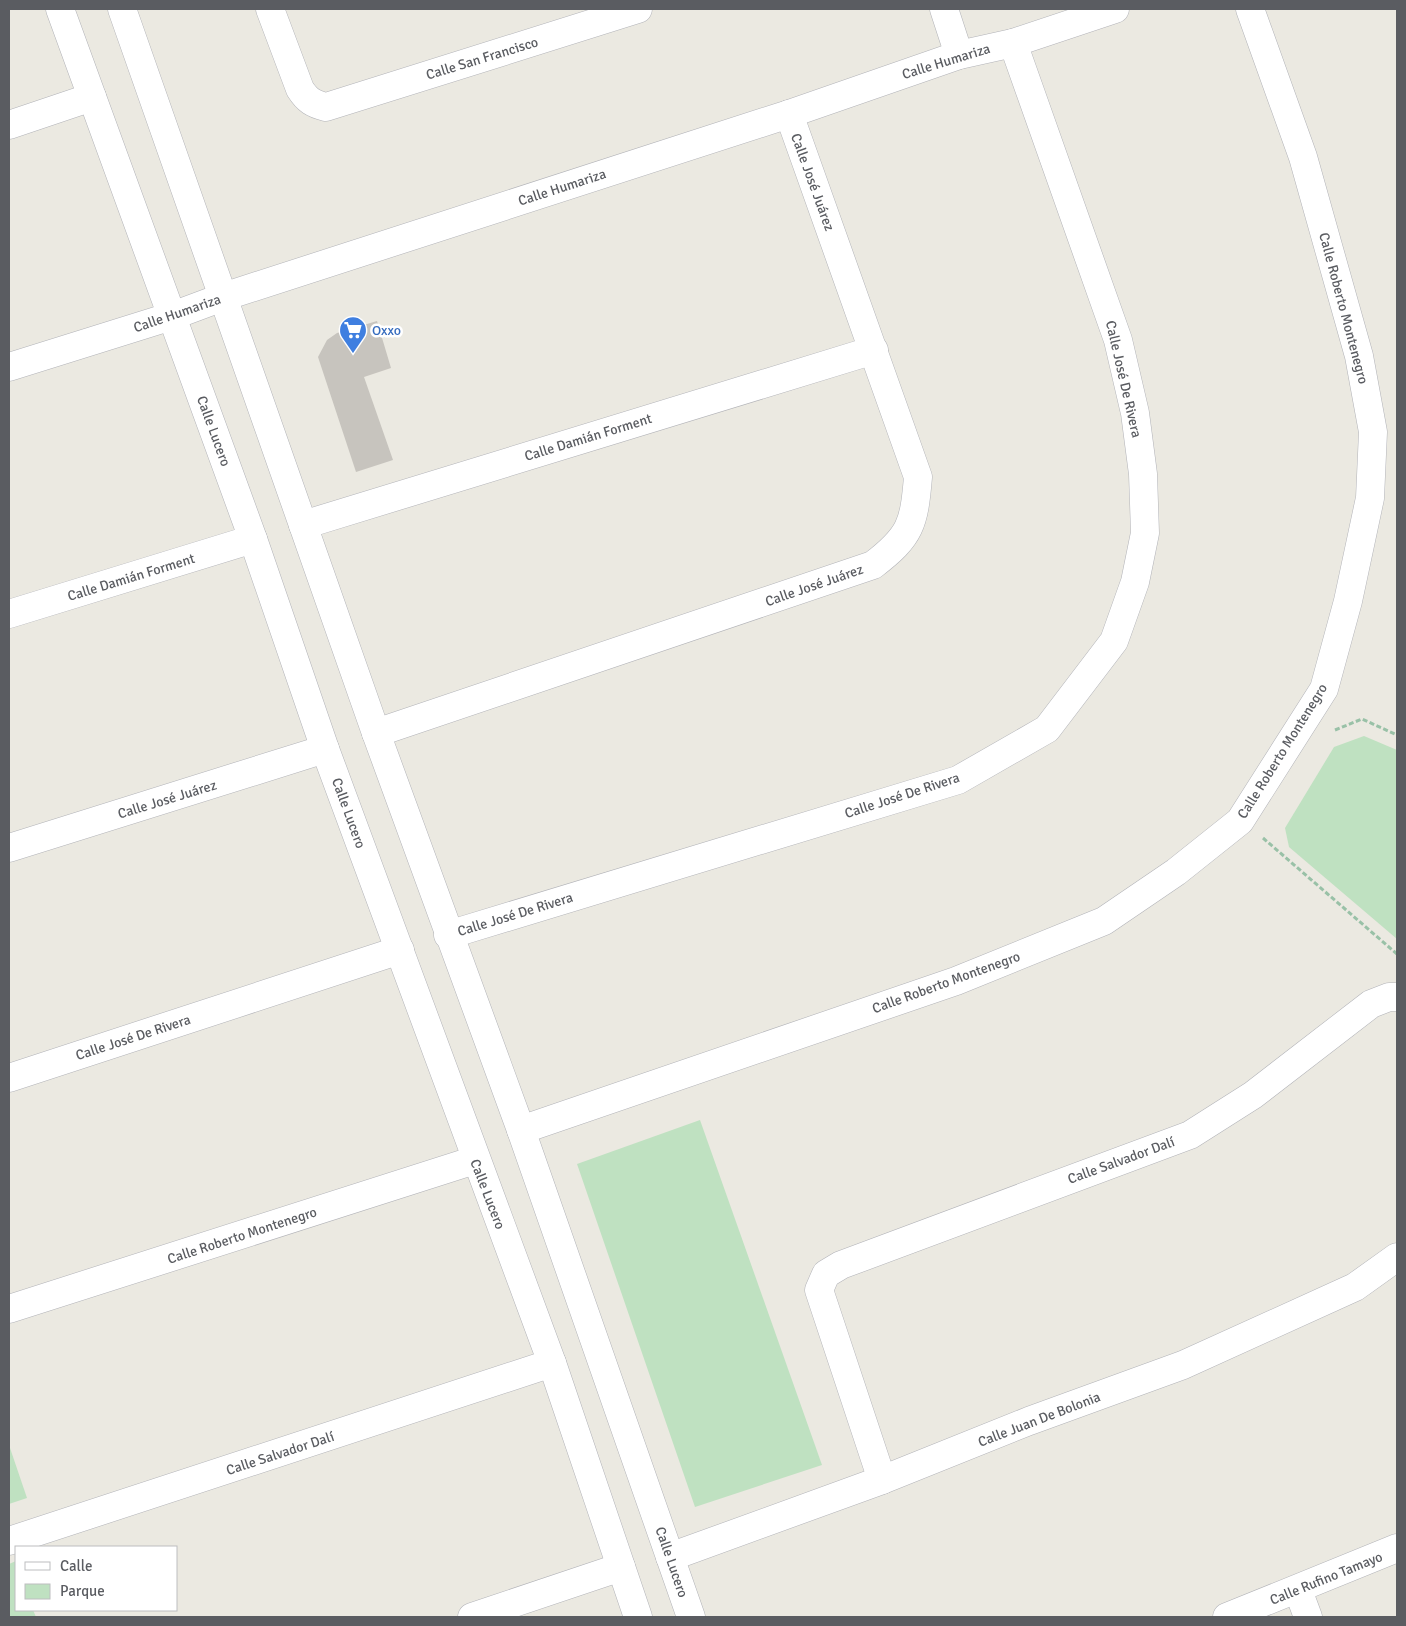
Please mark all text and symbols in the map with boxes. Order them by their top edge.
street label: Calle San Francisco [424,33,540,84]
street label: Calle Humariza [900,40,992,83]
street label: Calle José Juárez [787,131,838,233]
street label: Calle Humariza [516,165,608,210]
street label: Calle Roberto Montenegro [1315,231,1372,386]
street label: Calle Humariza [131,291,223,336]
supermarket icon: Oxxo [338,315,368,354]
street label: Calle José De Rivera [1102,319,1145,439]
place label: Oxxo [372,322,401,339]
street label: Calle Lucero [193,394,234,469]
street label: Calle Damián Forment [522,410,654,465]
street label: Calle Damián Forment [65,550,197,605]
street label: Calle José Juárez [763,561,865,610]
street label: Calle Roberto Montenegro [1234,681,1331,822]
street label: Calle José De Rivera [843,769,962,822]
street label: Calle José Juárez [116,776,219,823]
street label: Calle Lucero [328,776,369,851]
street label: Calle José De Rivera [455,889,575,940]
street label: Calle Roberto Montenegro [870,948,1022,1017]
street label: Calle José De Rivera [74,1011,193,1064]
street label: Calle Salvador Dalí [1065,1133,1177,1188]
street label: Calle Lucero [466,1157,509,1232]
street label: Calle Roberto Montenegro [165,1203,319,1268]
street label: Calle Juan De Bolonia [975,1388,1103,1451]
street label: Calle Salvador Dalí [224,1428,336,1479]
street label: Calle Lucero [651,1525,692,1600]
legend [15,1546,178,1611]
street label: Calle Rufino Tamayo [1267,1548,1385,1609]
text: Calle [60,1557,93,1575]
text: Parque [60,1582,105,1600]

